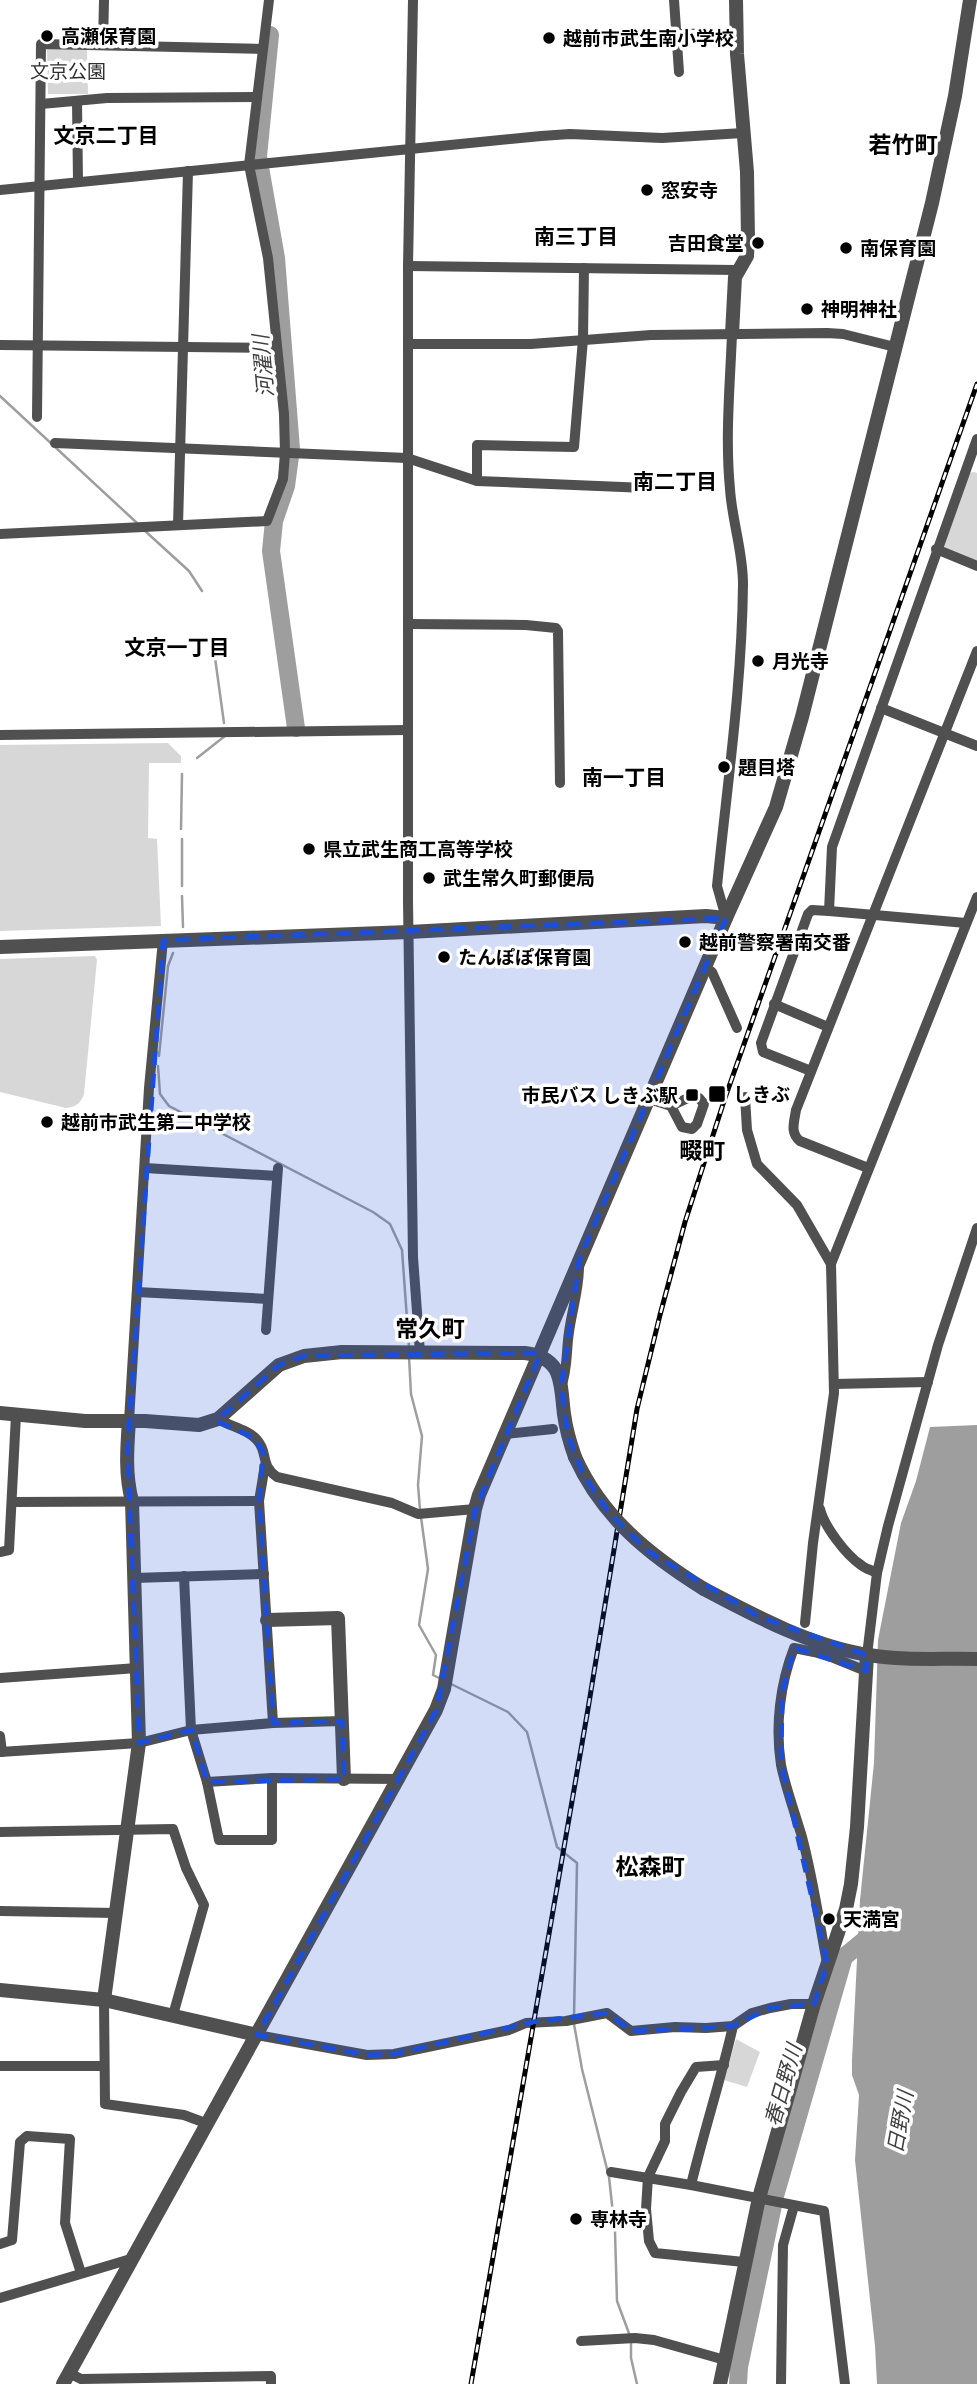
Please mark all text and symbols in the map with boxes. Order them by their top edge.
place label: 高瀬保育園 [61,25,156,48]
place label: 越前市武生南小学校 [563,27,734,50]
marker: 高瀬保育園 [39,28,55,44]
marker: 越前市武生南小学校 [541,30,557,46]
park label: 文京公園 [30,60,106,83]
district label: 文京二丁目 [54,123,159,148]
district label: 若竹町 [869,131,938,159]
place label: 窓安寺 [661,179,718,202]
marker: 窓安寺 [639,182,655,198]
district label: 南三丁目 [534,224,618,249]
place label: 吉田食堂 [668,232,744,255]
marker: 吉田食堂 [750,235,766,251]
place label: 南保育園 [860,237,936,260]
marker: 南保育園 [838,240,854,256]
place label: 神明神社 [821,298,897,321]
marker: 神明神社 [799,301,815,317]
water label: 河濯川 [248,332,278,398]
district label: 南二丁目 [633,469,717,494]
district label: 文京一丁目 [125,635,230,660]
place label: 月光寺 [772,650,829,673]
marker: 月光寺 [750,653,766,669]
place label: 題目塔 [738,756,795,779]
marker: 題目塔 [716,759,732,775]
district label: 南一丁目 [582,765,666,790]
place label: 県立武生商工高等学校 [323,838,513,861]
marker: 県立武生商工高等学校 [301,841,317,857]
place label: 武生常久町郵便局 [443,867,595,890]
marker: 武生常久町郵便局 [421,870,437,886]
place label: 越前警察署南交番 [699,931,851,954]
marker: 越前警察署南交番 [677,934,693,950]
place label: たんぽぽ保育園 [458,946,591,969]
marker: たんぽぽ保育園 [436,949,452,965]
place label: しきぶ [733,1083,790,1106]
place label: 市民バス しきぶ駅 [521,1084,678,1107]
marker: しきぶ [707,1084,727,1104]
marker: 市民バス しきぶ駅 [684,1087,700,1103]
place label: 越前市武生第二中学校 [61,1111,251,1134]
marker: 越前市武生第二中学校 [39,1114,55,1130]
district label: 畷町 [679,1137,725,1165]
district label: 常久町 [396,1315,465,1343]
district label: 松森町 [616,1853,685,1881]
place label: 天満宮 [843,1908,900,1931]
marker: 天満宮 [821,1911,837,1927]
water label: 春日野川 [759,2039,807,2129]
water label: 日野川 [882,2087,918,2155]
place label: 専林寺 [590,2208,647,2231]
marker: 専林寺 [568,2211,584,2227]

